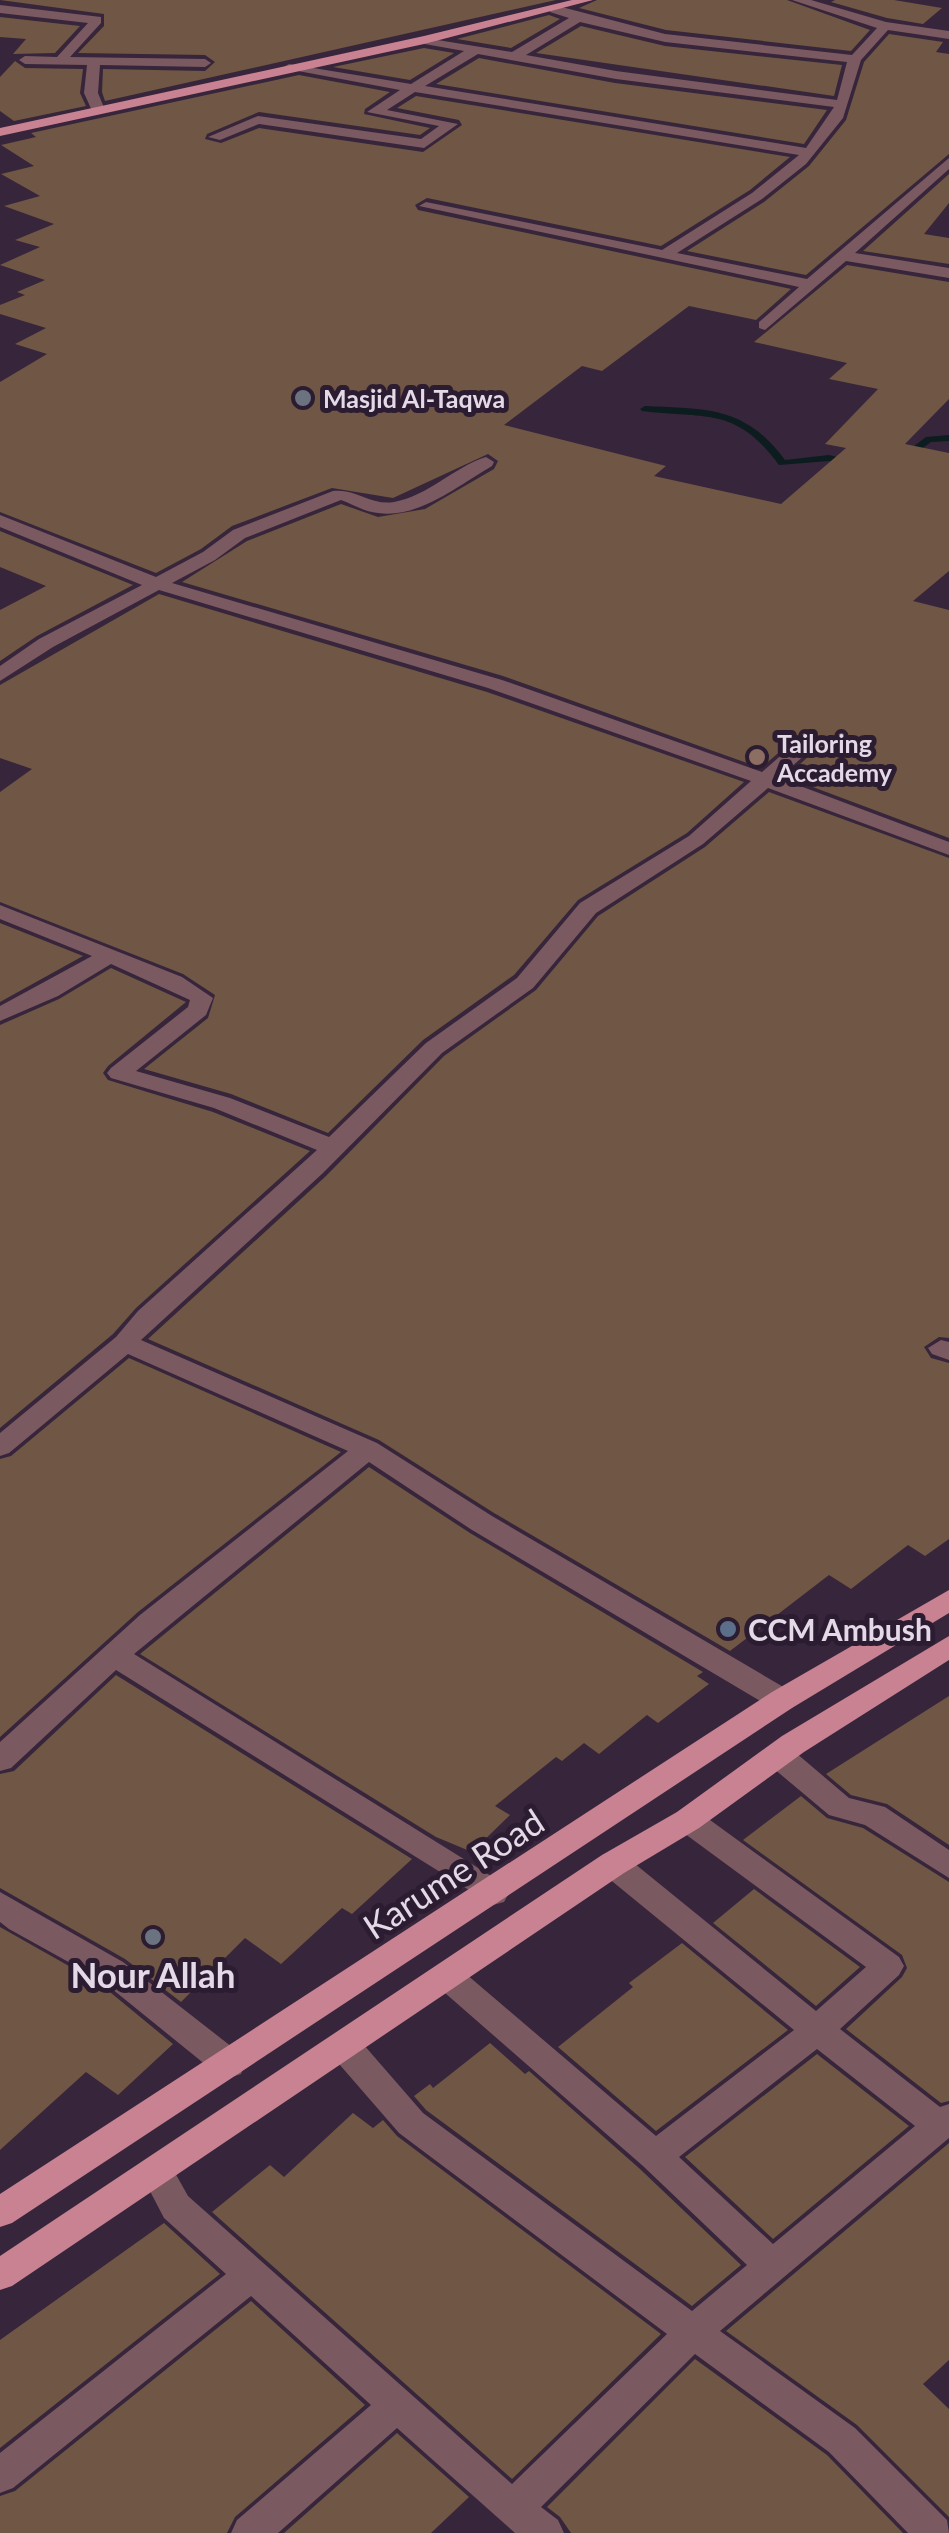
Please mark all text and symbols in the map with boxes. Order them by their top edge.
place label: Masjid Al-Taqwa [323,383,505,413]
marker: Masjid Al-Taqwa [292,387,314,409]
place label: Tailoring Accademy [776,728,893,787]
marker: Tailoring Accademy [746,746,768,768]
place label: CCM Ambush [748,1611,932,1647]
marker: CCM Ambush [717,1618,739,1640]
street label: Karume Road [355,1799,551,1947]
marker: Nour Allah [142,1926,164,1948]
place label: Nour Allah [70,1953,236,1995]

